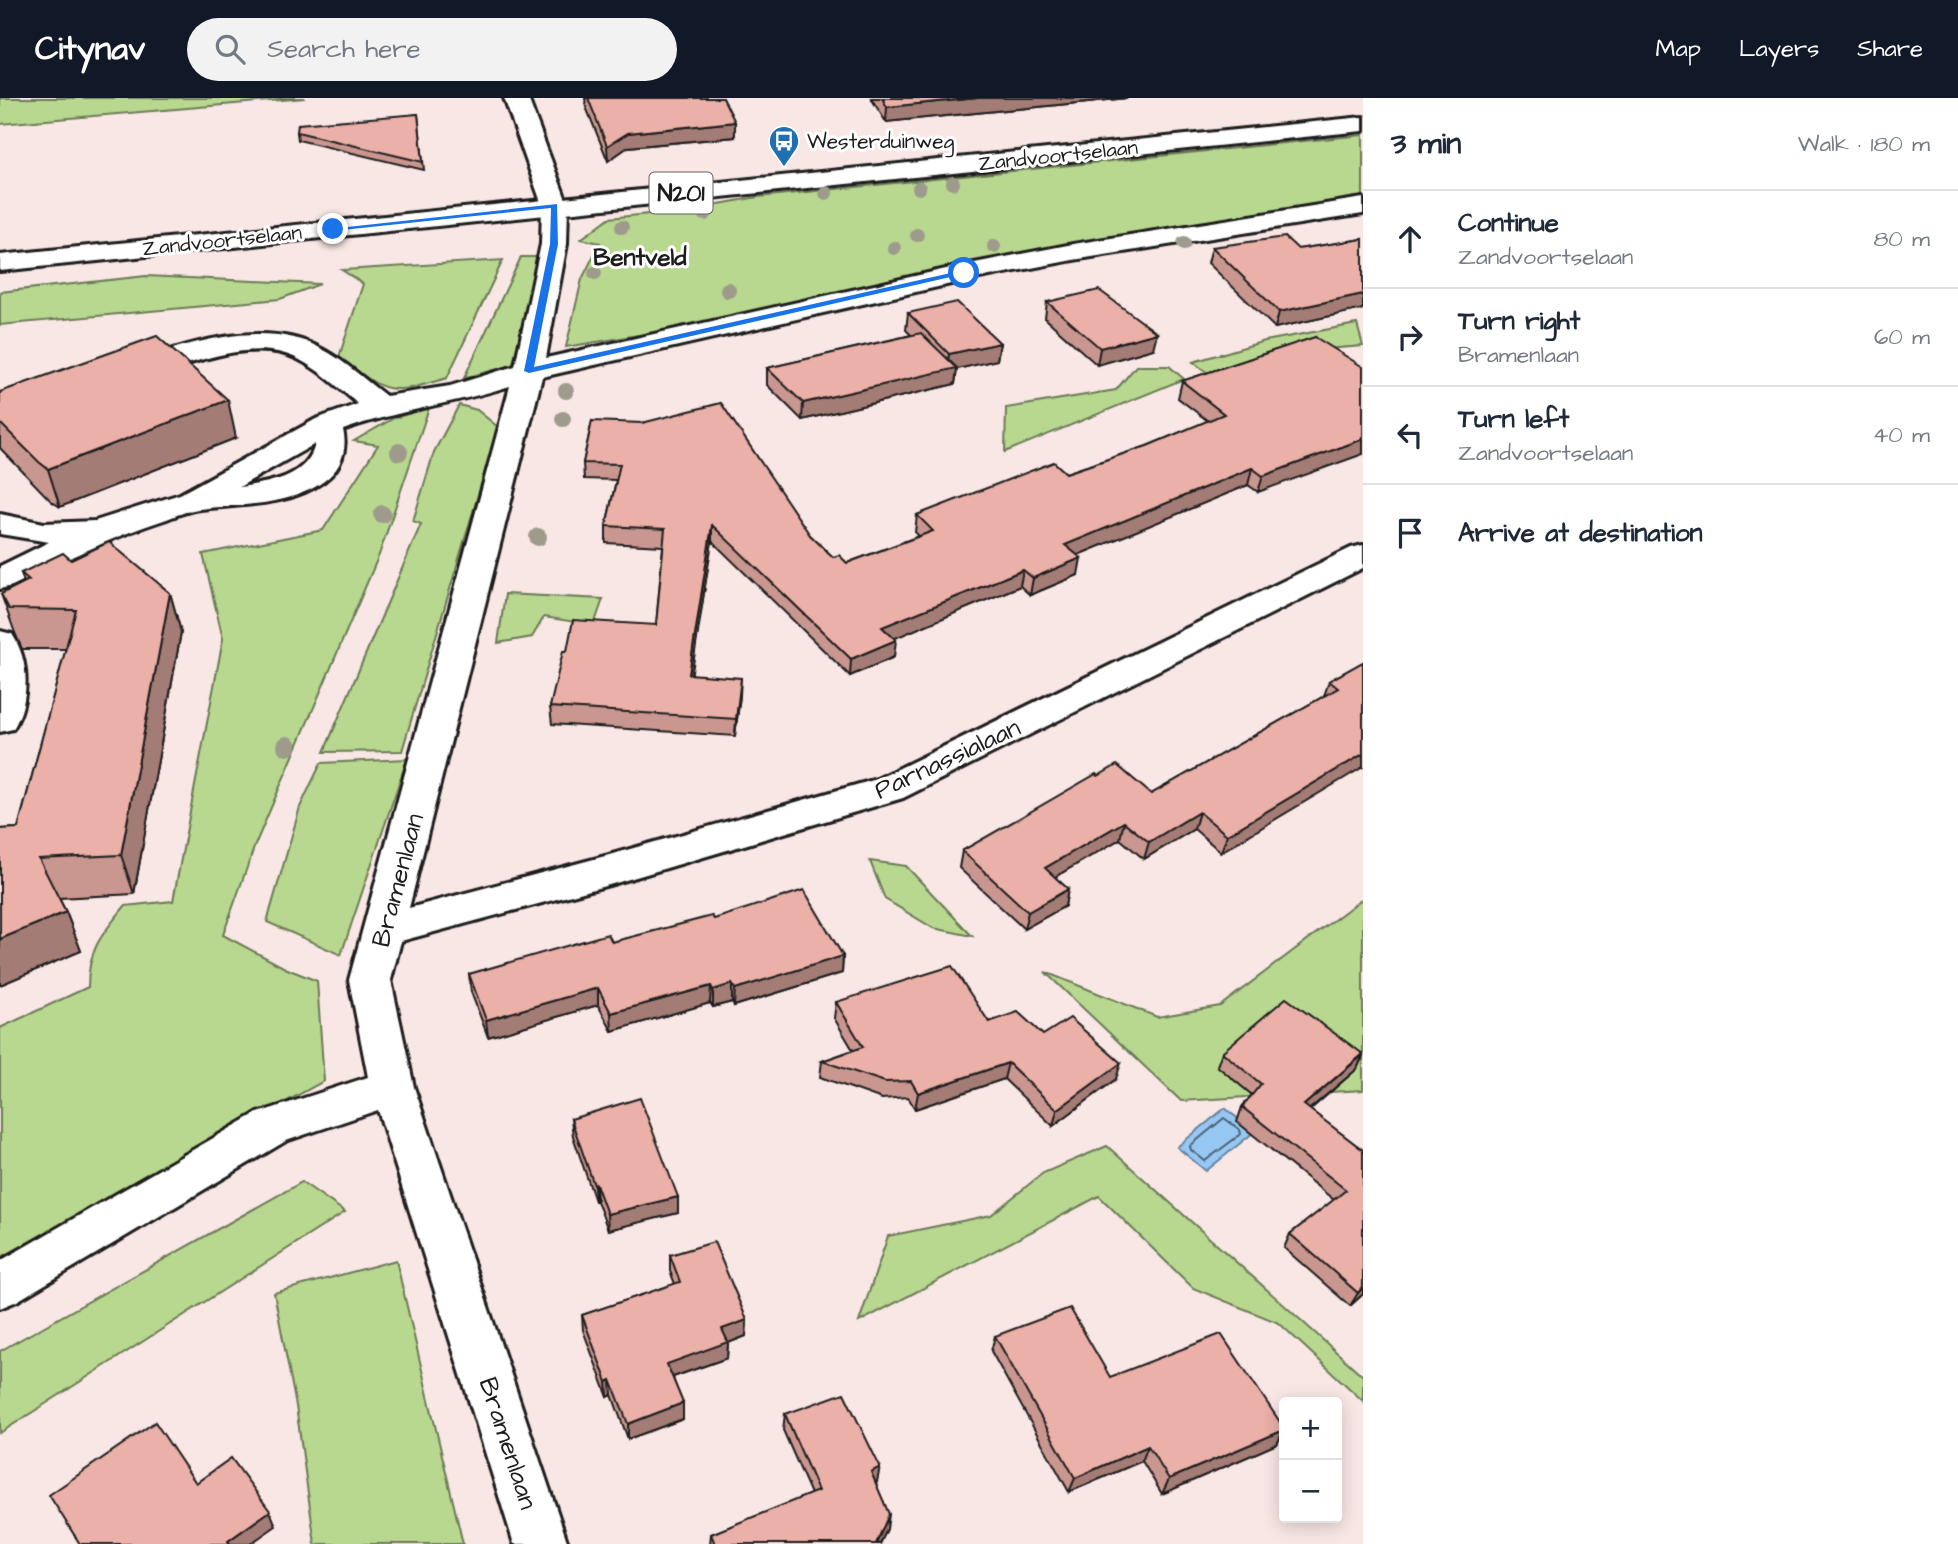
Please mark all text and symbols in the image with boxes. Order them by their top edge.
search box [187,18,677,81]
text: Citynav [35,26,145,72]
icon: search [211,30,249,68]
text: Search here [267,31,421,67]
text: Map [1656,32,1701,66]
text: Layers [1739,32,1819,66]
text: Share [1857,32,1923,66]
text: 3 min [1391,123,1461,165]
bus stop icon: Westerduinweg [767,124,801,168]
place label: Westerduinweg [807,127,955,158]
text: Walk · 180 m [1798,128,1930,160]
street label: Zandvoortselaan [977,133,1139,178]
road number: N201 [650,172,712,214]
text: Continue [1458,205,1559,241]
route end [317,213,348,244]
street label: Zandvoortselaan [141,218,303,263]
icon: ahead [1391,220,1429,258]
text: 80 m [1873,223,1930,255]
district label: Bentveld [593,241,687,275]
text: Zandvoortselaan [1458,241,1633,273]
route start [948,257,979,288]
text: Turn right [1458,303,1580,339]
icon: right [1391,318,1429,356]
text: 60 m [1874,321,1930,353]
text: Bramenlaan [1458,339,1579,371]
text: Turn left [1458,401,1569,437]
icon: left [1391,416,1429,454]
text: 40 m [1873,419,1930,451]
text: Zandvoortselaan [1458,437,1633,469]
icon: arrive [1391,514,1429,552]
text: Arrive at destination [1458,515,1703,551]
street label: Parnassialaan [869,709,1026,808]
street label: Bramenlaan [363,809,433,951]
street label: Bramenlaan [470,1373,546,1514]
map controls [1279,1397,1342,1523]
button: + [1279,1397,1342,1460]
button: − [1279,1460,1342,1523]

